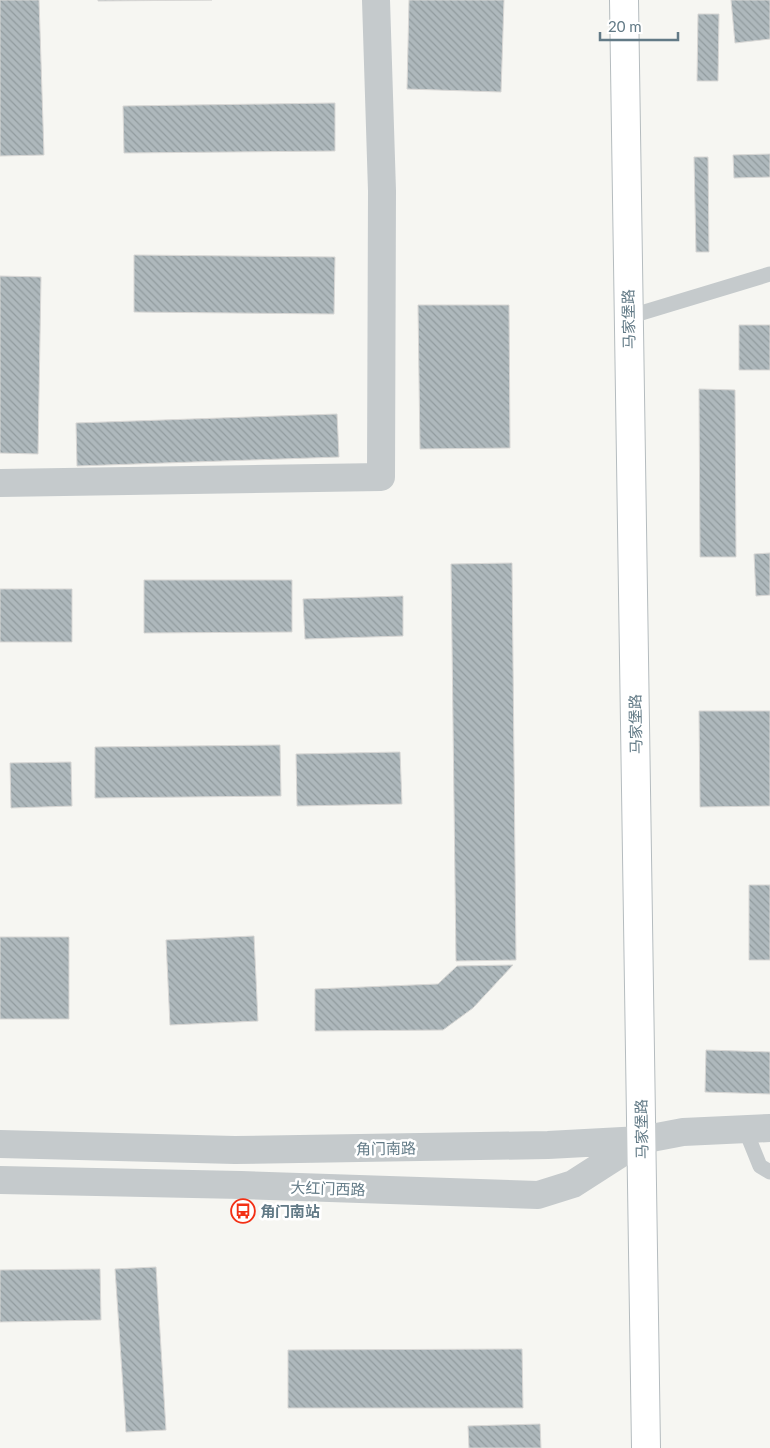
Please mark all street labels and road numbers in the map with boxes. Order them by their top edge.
street label: 马家堡路 [618,289,638,349]
street label: 马家堡路 [625,694,645,754]
street label: 马家堡路 [631,1099,651,1159]
street label: 角门南路 [356,1138,416,1158]
street label: 大红门西路 [290,1178,366,1198]

